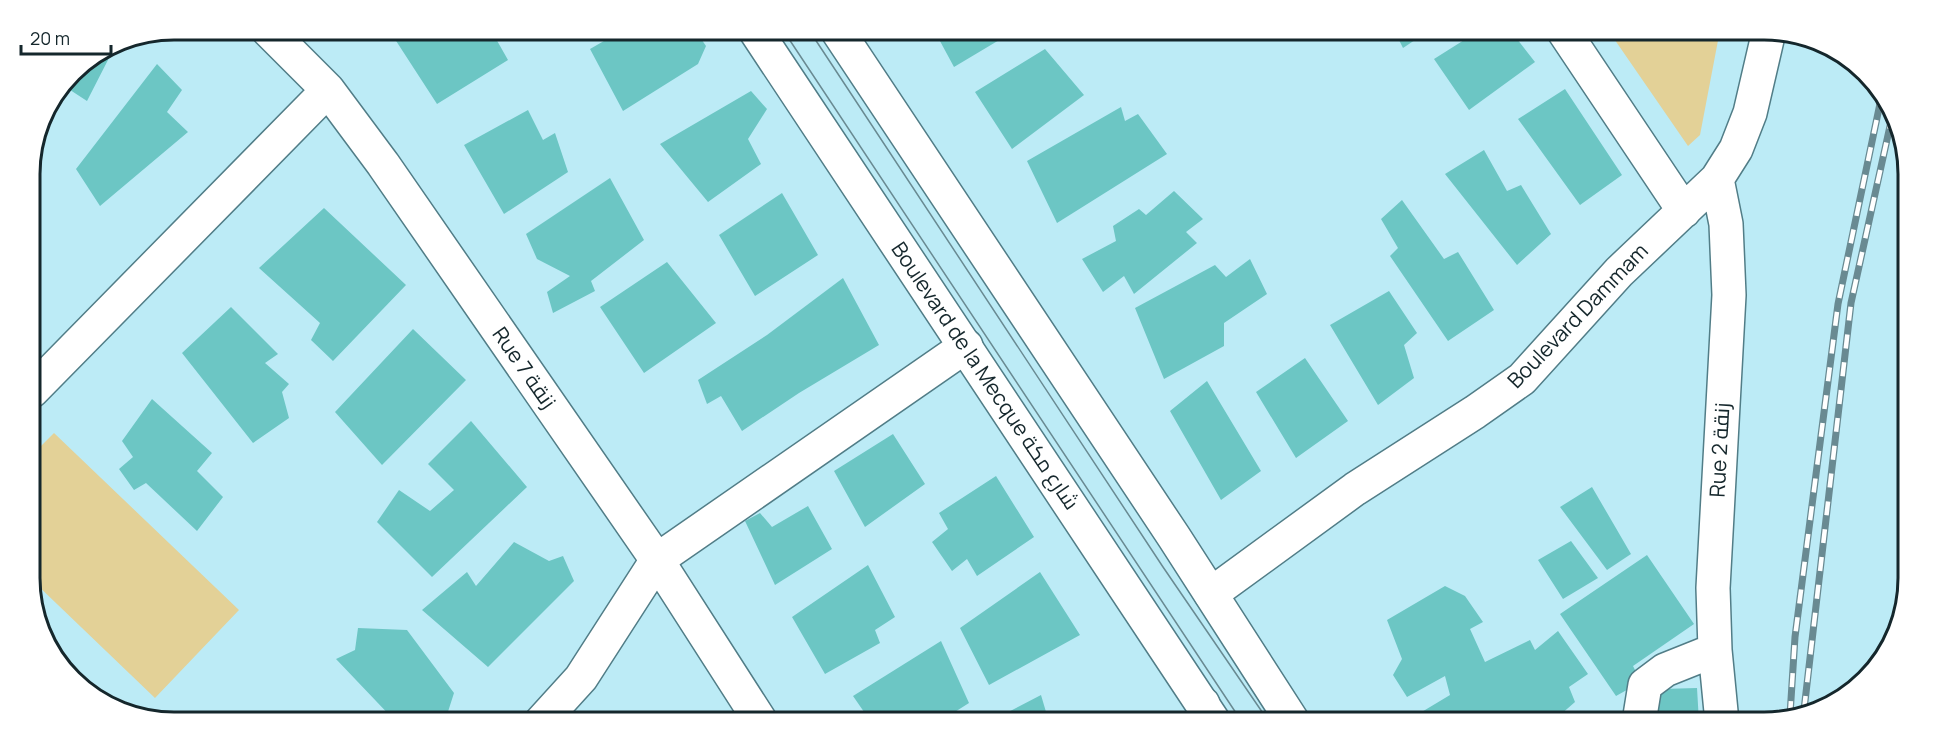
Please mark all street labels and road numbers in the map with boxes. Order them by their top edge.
street label: Boulevard de la Mecque شارع مكة [885,236,1086,515]
street label: Boulevard Dammam [1501,237,1654,394]
street label: Rue 7 زنقة [487,321,563,414]
street label: Rue 2 زنقة [1703,402,1735,498]

